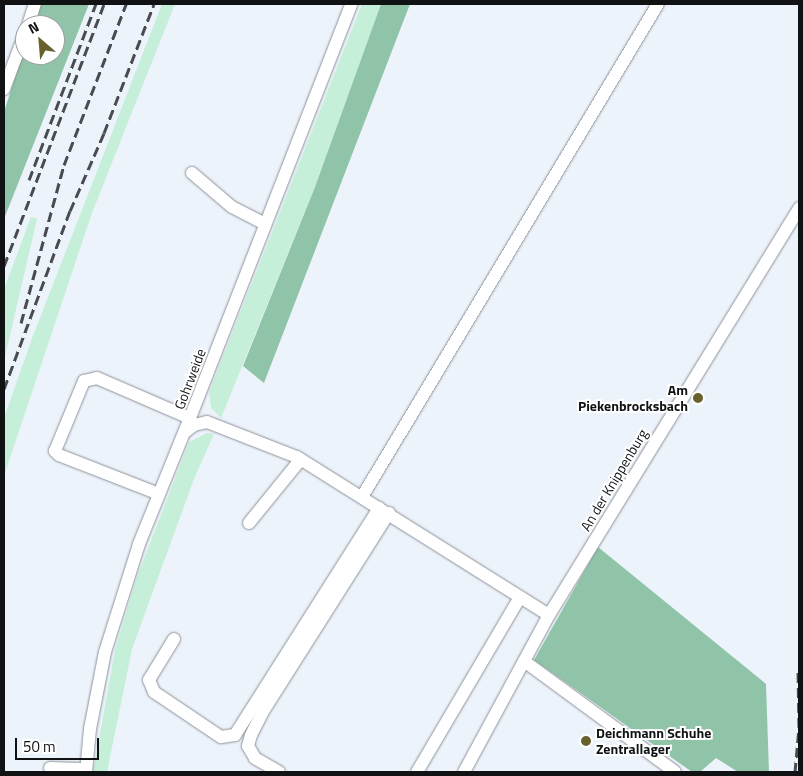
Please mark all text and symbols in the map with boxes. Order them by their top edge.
north arrow [15,15,65,65]
text: N [24,16,42,39]
street label: Gohrweide [171,346,209,412]
place label: Am Piekenbrocksbach [578,382,688,414]
marker: Am Piekenbrocksbach [692,392,704,404]
street label: An der Knippenburg [577,426,651,534]
place label: Deichmann Schuhe Zentrallager [596,725,711,758]
scale bar [18,728,101,760]
text: 50 m [23,735,56,758]
marker: Deichmann Schuhe Zentrallager [580,735,592,747]

